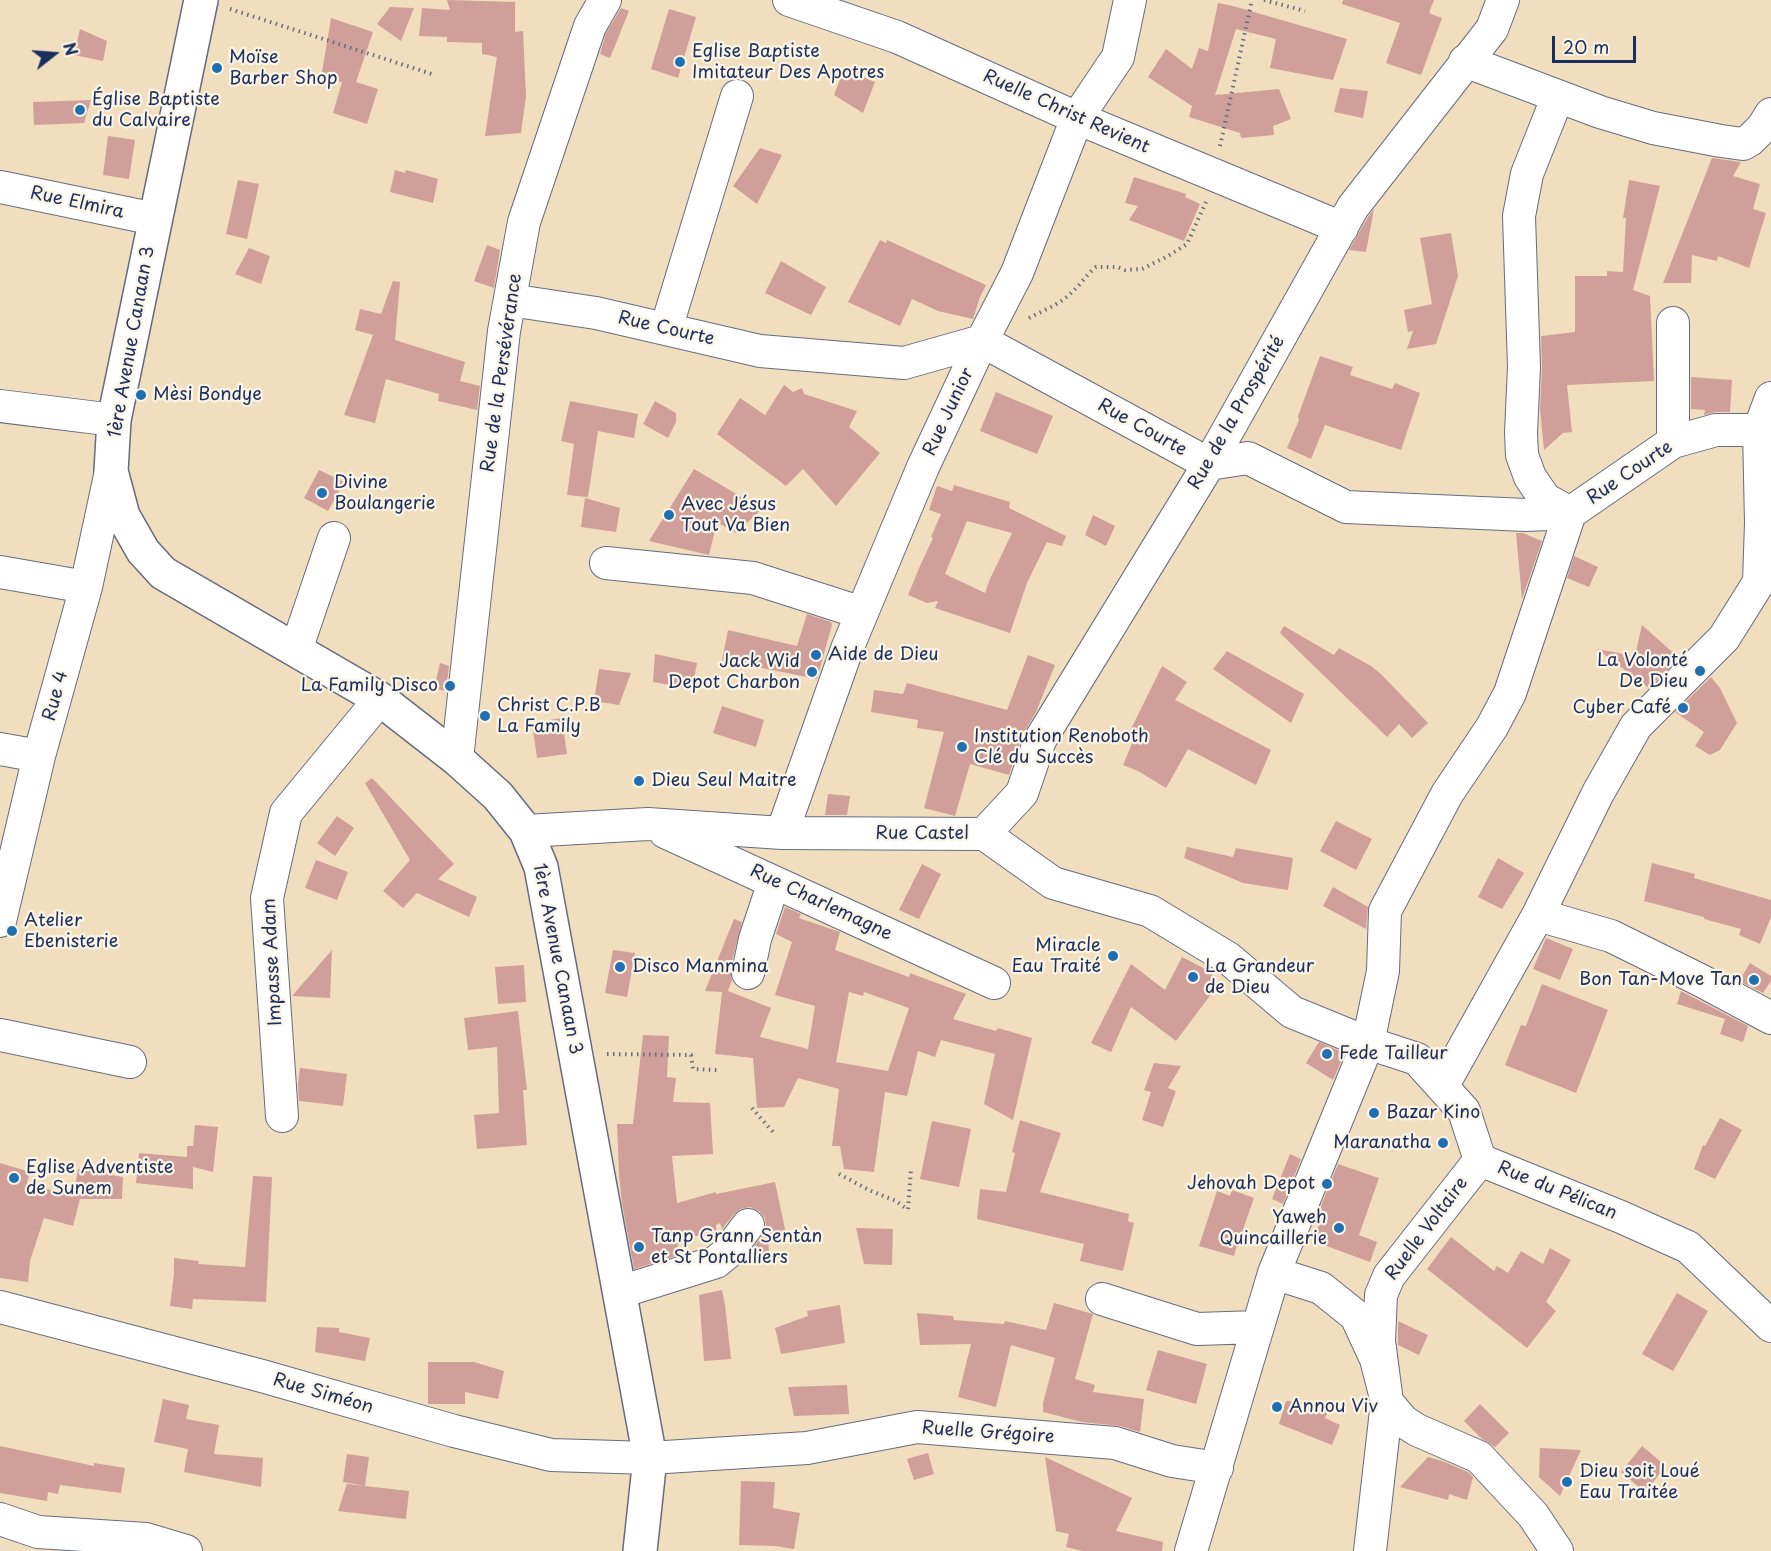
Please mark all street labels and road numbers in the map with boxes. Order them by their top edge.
street label: Ruelle Christ Revient [979,66,1153,158]
street label: Rue Elmira [28,183,126,223]
street label: 1ère Avenue Canaan 3 [105,245,159,439]
street label: Rue de la Persévérance [477,272,527,474]
street label: Rue Courte [616,307,716,351]
street label: Rue de la Prospérité [1184,332,1290,494]
street label: Rue Junior [919,365,979,459]
street label: Rue Courte [1094,395,1190,461]
street label: Rue Courte [1583,437,1677,509]
street label: Rue 4 [39,669,73,723]
street label: Rue Castel [875,823,969,845]
street label: Rue Charlemagne [746,861,896,945]
street label: 1ère Avenue Canaan 3 [528,862,586,1056]
street label: Impasse Adam [259,898,287,1026]
street label: Rue du Pélican [1494,1157,1620,1225]
street label: Ruelle Voltaire [1381,1173,1473,1285]
street label: Rue Siméon [270,1369,376,1419]
street label: Ruelle Grégoire [921,1418,1055,1448]

